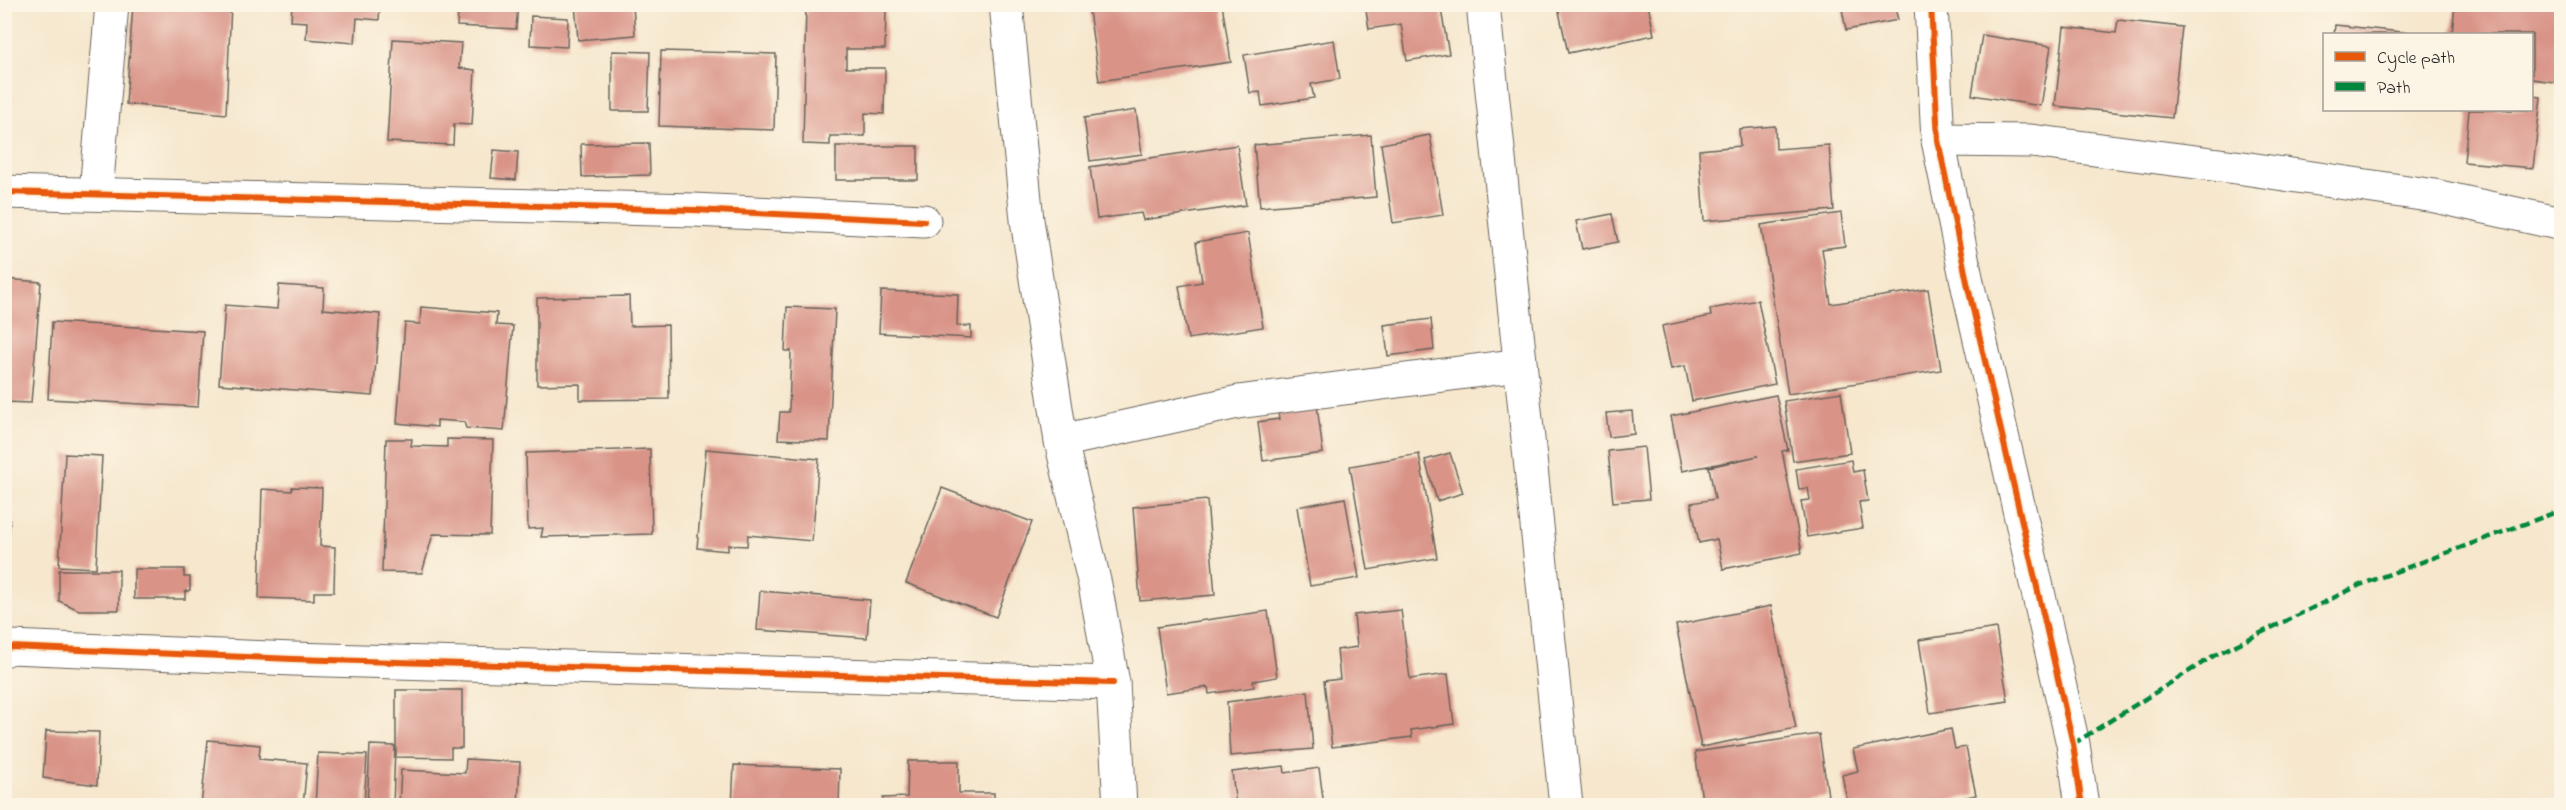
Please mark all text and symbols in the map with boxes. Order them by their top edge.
legend [2323,33,2533,111]
text: Cycle path [2377,46,2455,72]
text: Path [2377,76,2411,102]

